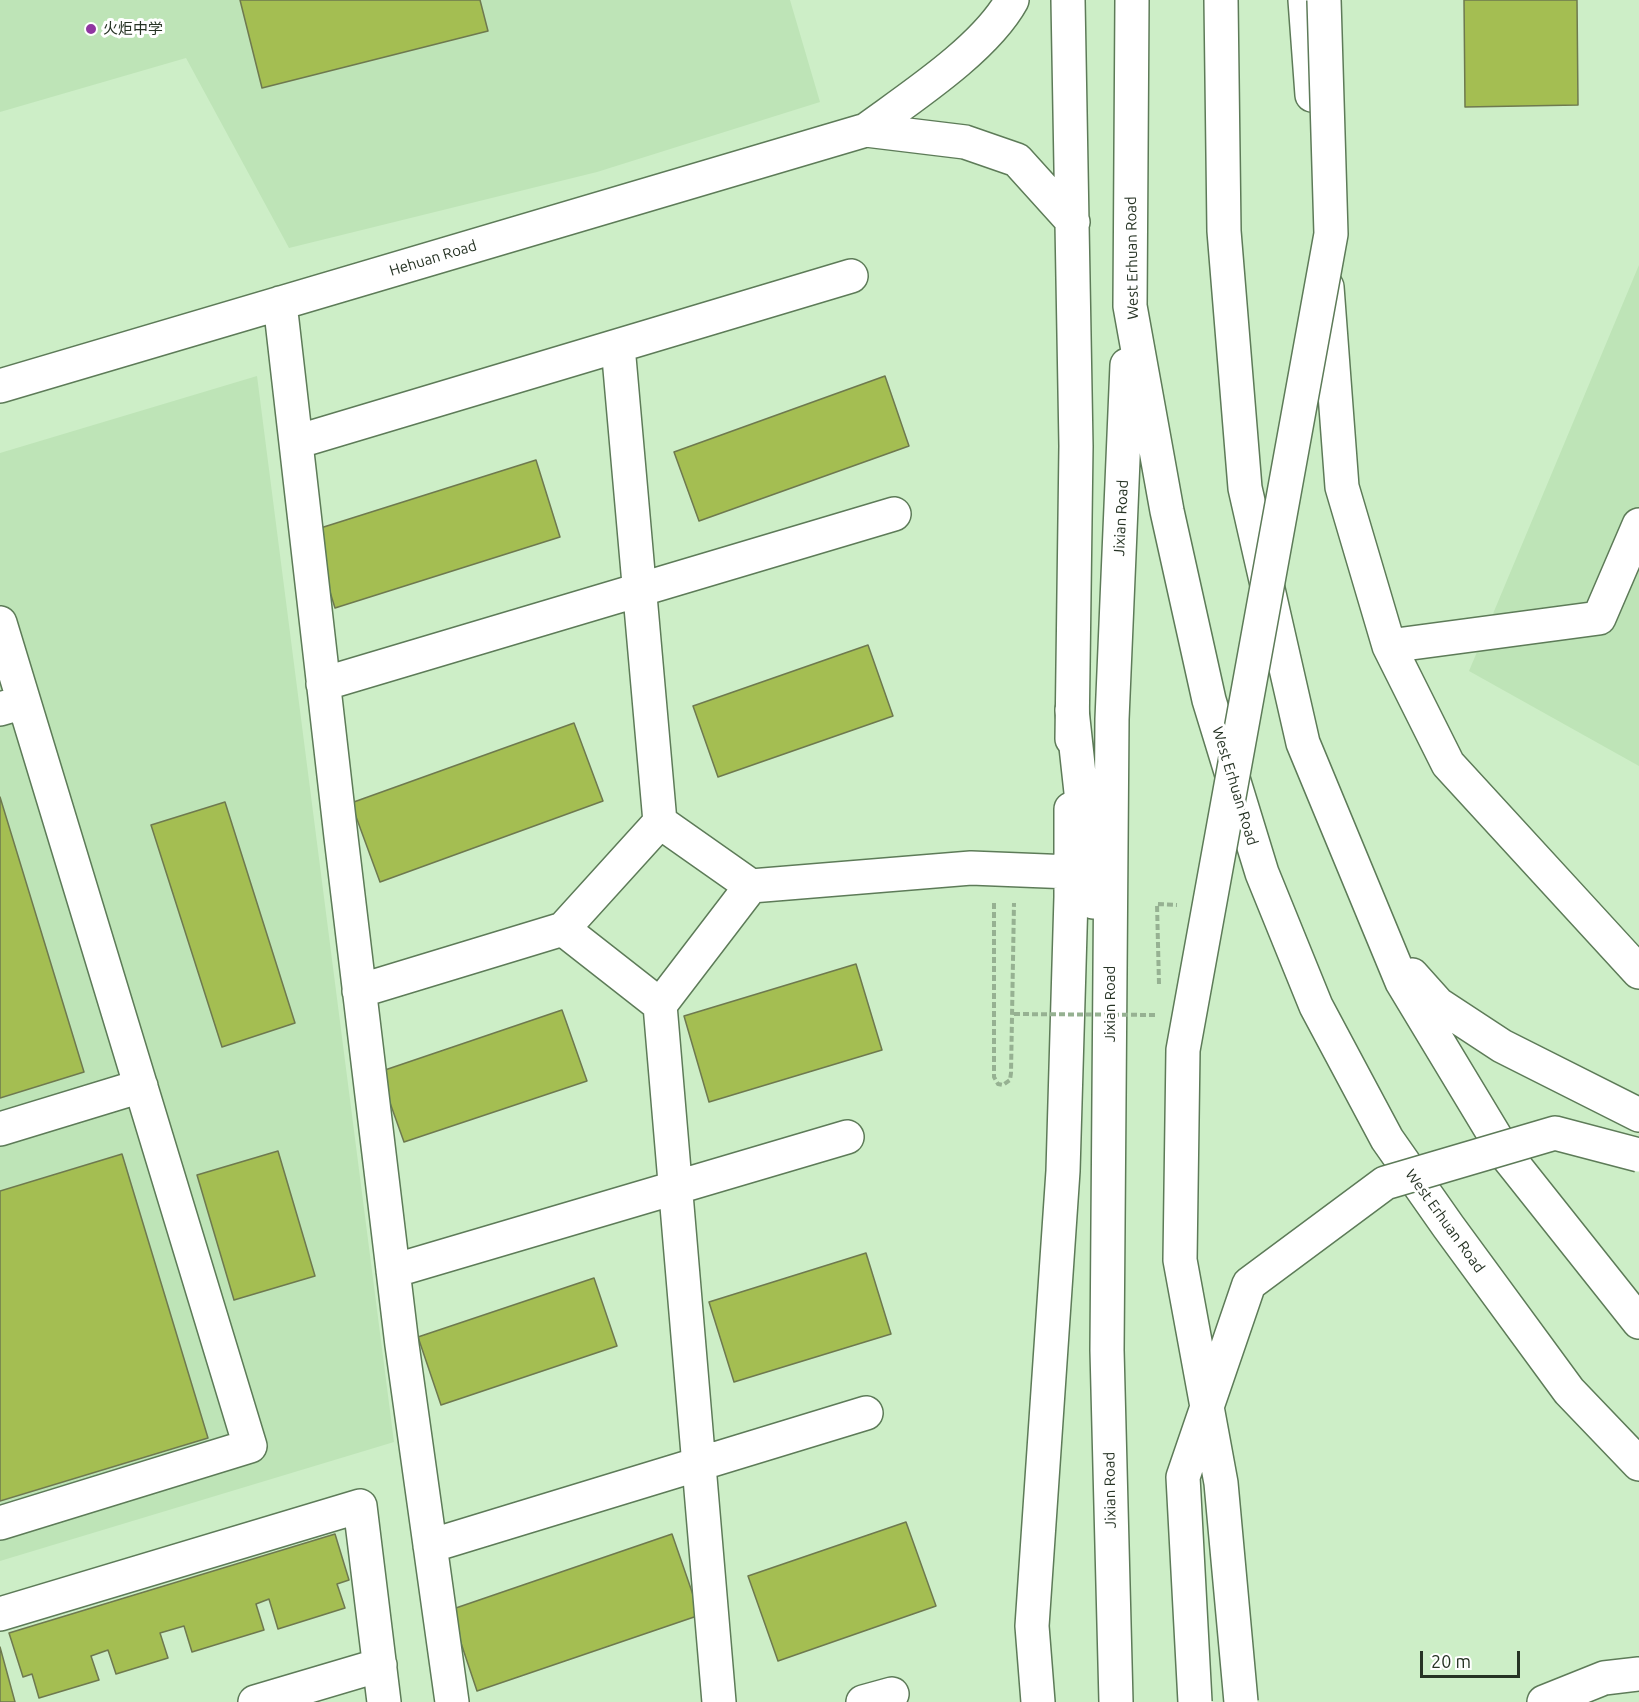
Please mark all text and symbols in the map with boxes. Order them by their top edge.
place label: 火炬中学 [103,20,163,38]
marker: 火炬中学 [84,22,98,36]
street label: West Erhuan Road [1122,196,1142,320]
street label: Hehuan Road [387,236,479,280]
street label: Jixian Road [1110,479,1132,557]
street label: West Erhuan Road [1208,724,1262,848]
street label: Jixian Road [1101,966,1119,1042]
street label: West Erhuan Road [1401,1166,1489,1276]
street label: Jixian Road [1100,1452,1120,1528]
scale bar [1423,1639,1524,1677]
text: 20 m [1431,1651,1471,1671]

